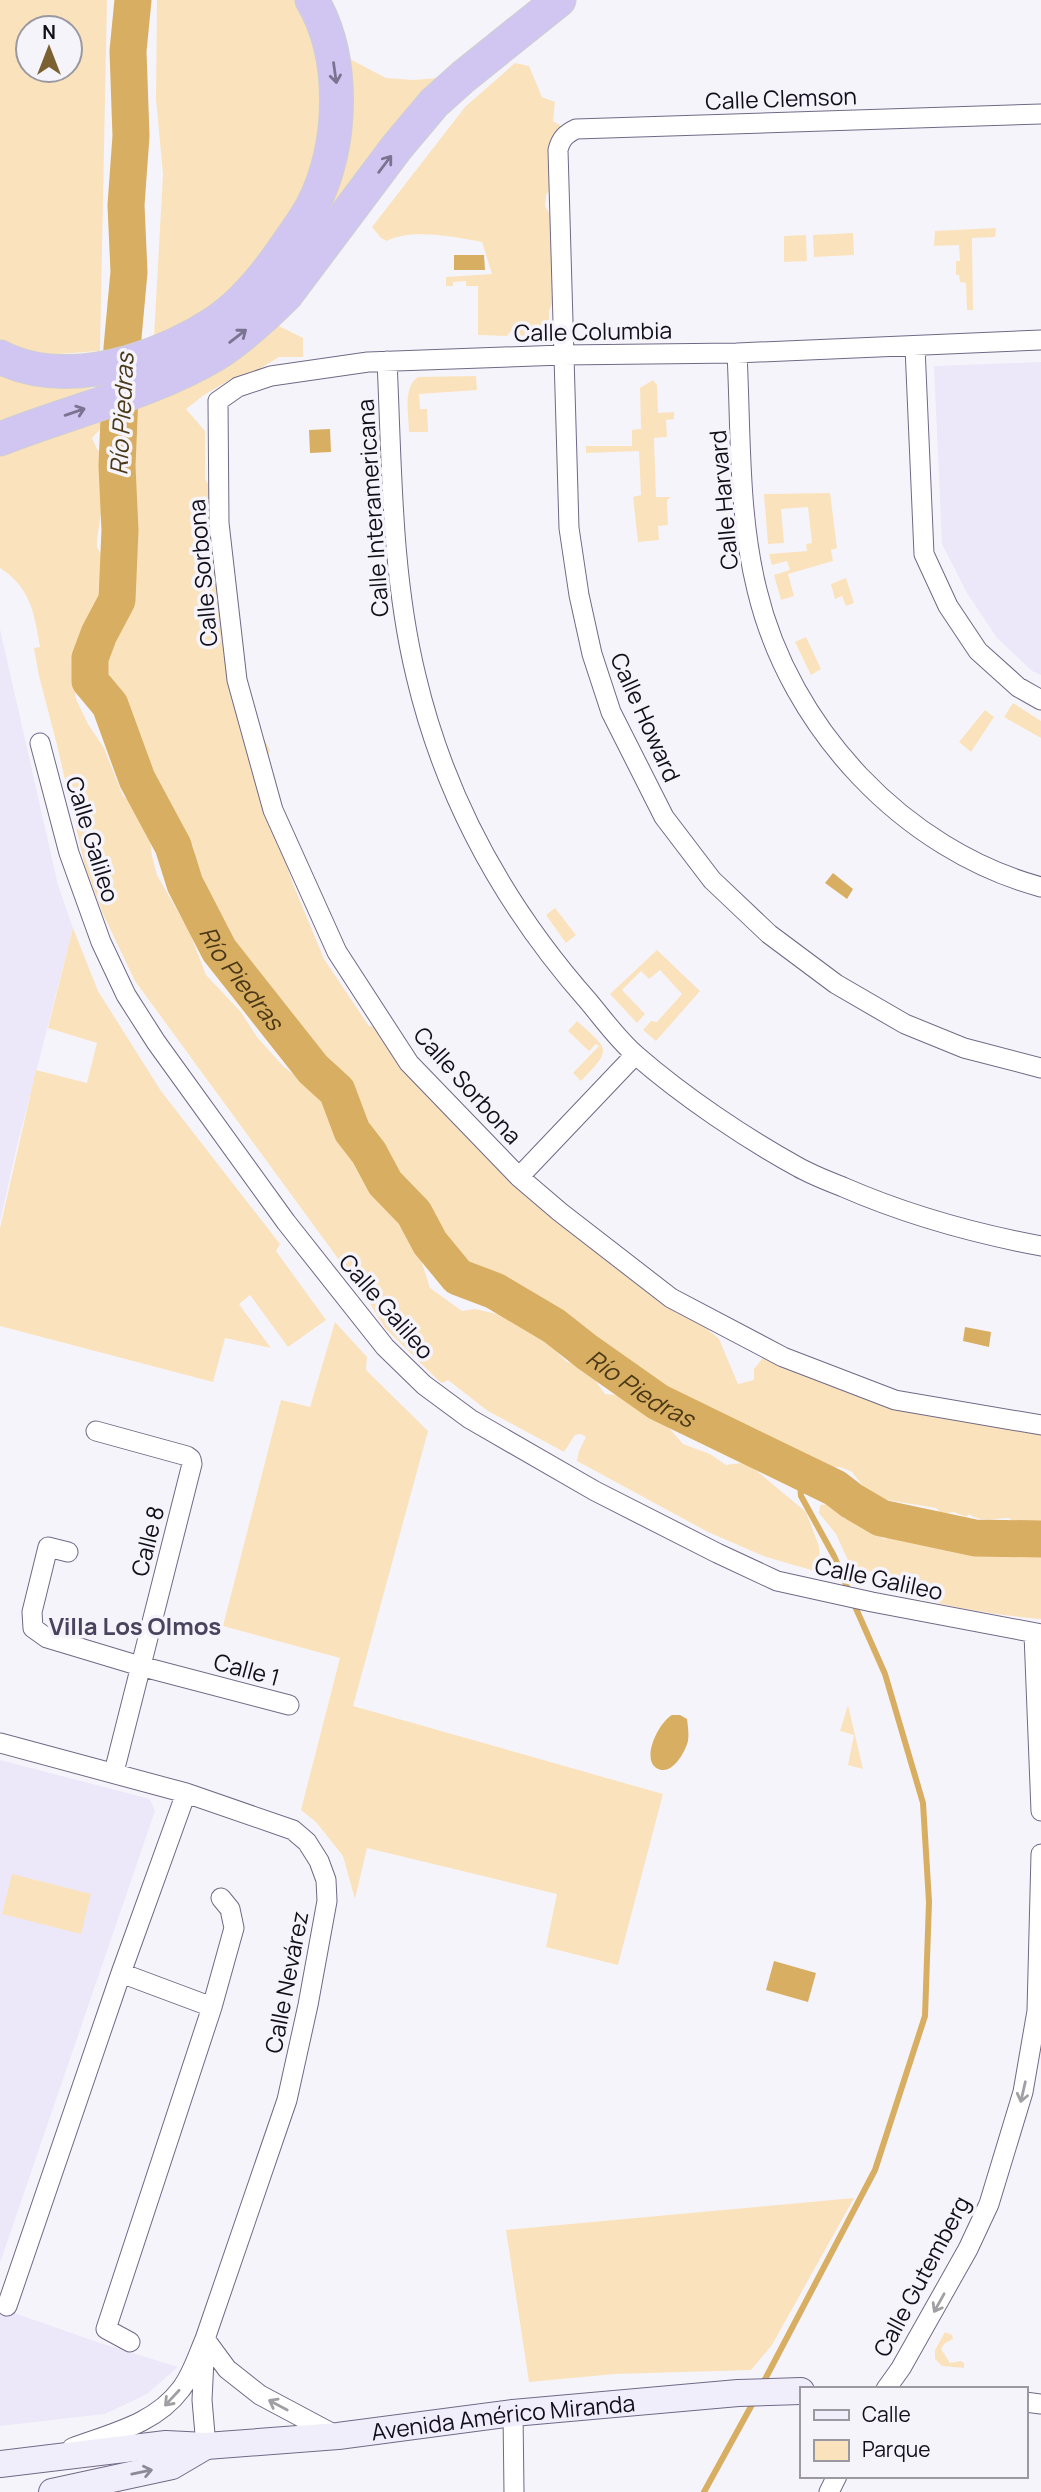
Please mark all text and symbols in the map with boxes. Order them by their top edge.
north arrow [14,14,84,84]
text: N [42,19,56,45]
one-way arrow [329,61,342,84]
street label: Calle Clemson [705,79,857,117]
one-way arrow [377,155,392,173]
street label: Calle Columbia [514,314,672,348]
one-way arrow [229,329,247,344]
water label: Río Piedras [101,350,141,476]
street label: Calle Interamericana [348,398,396,618]
one-way arrow [64,405,86,418]
street label: Calle Harvard [701,429,745,571]
street label: Calle Sorbona [180,498,224,648]
street label: Calle Howard [603,647,689,787]
street label: Calle Galileo [59,772,127,906]
water label: Río Piedras [193,920,293,1038]
street label: Calle Sorbona [407,1019,529,1151]
street label: Calle Galileo [332,1246,442,1366]
water label: Río Piedras [581,1341,703,1435]
street label: Calle 8 [123,1503,171,1579]
street label: Calle Galileo [812,1549,946,1607]
district label: Villa Los Olmos [49,1609,221,1642]
street label: Calle 1 [211,1645,283,1693]
street label: Calle Nevárez [257,1908,315,2056]
one-way arrow [1015,2081,1028,2103]
street label: Calle Gutemberg [865,2190,977,2362]
one-way arrow [932,2292,946,2312]
street label: Avenida Américo Miranda [369,2386,636,2447]
legend [800,2387,1027,2478]
one-way arrow [164,2389,181,2406]
one-way arrow [268,2397,289,2411]
text: Calle [862,2400,911,2428]
text: Parque [862,2435,931,2463]
one-way arrow [130,2465,153,2479]

